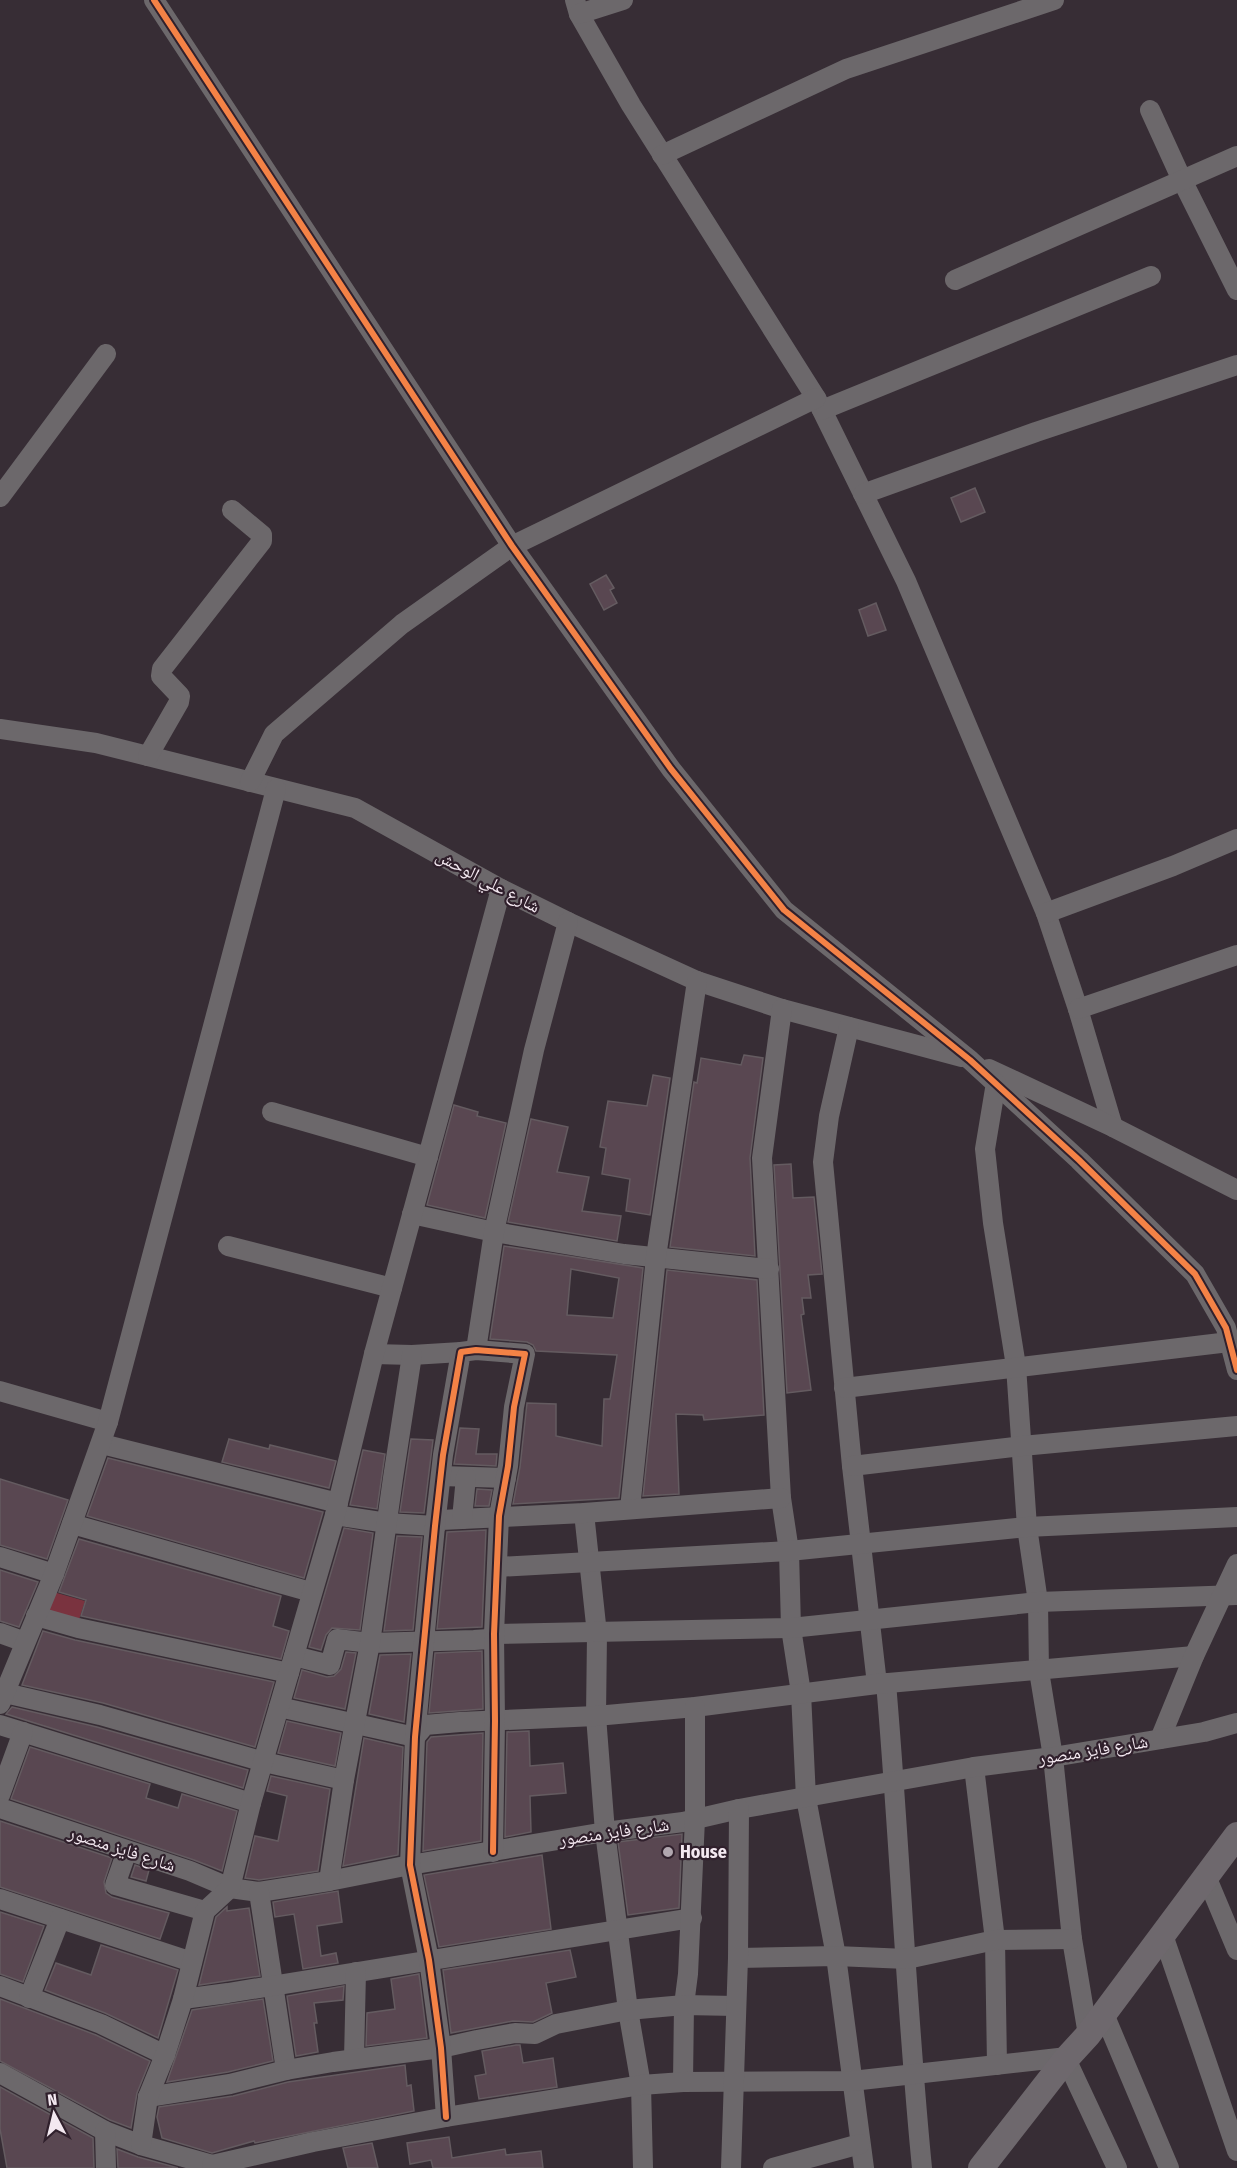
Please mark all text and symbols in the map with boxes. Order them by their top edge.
street label: شارع علي الوحش [430,844,544,921]
street label: شارع فايز منصور [1035,1730,1150,1770]
street label: شارع فايز منصور [556,1813,671,1851]
street label: شارع فايز منصور [65,1821,178,1877]
place label: House [680,1841,727,1863]
marker: House [661,1845,675,1859]
north arrow [24,2084,84,2144]
text: N [46,2090,58,2110]

